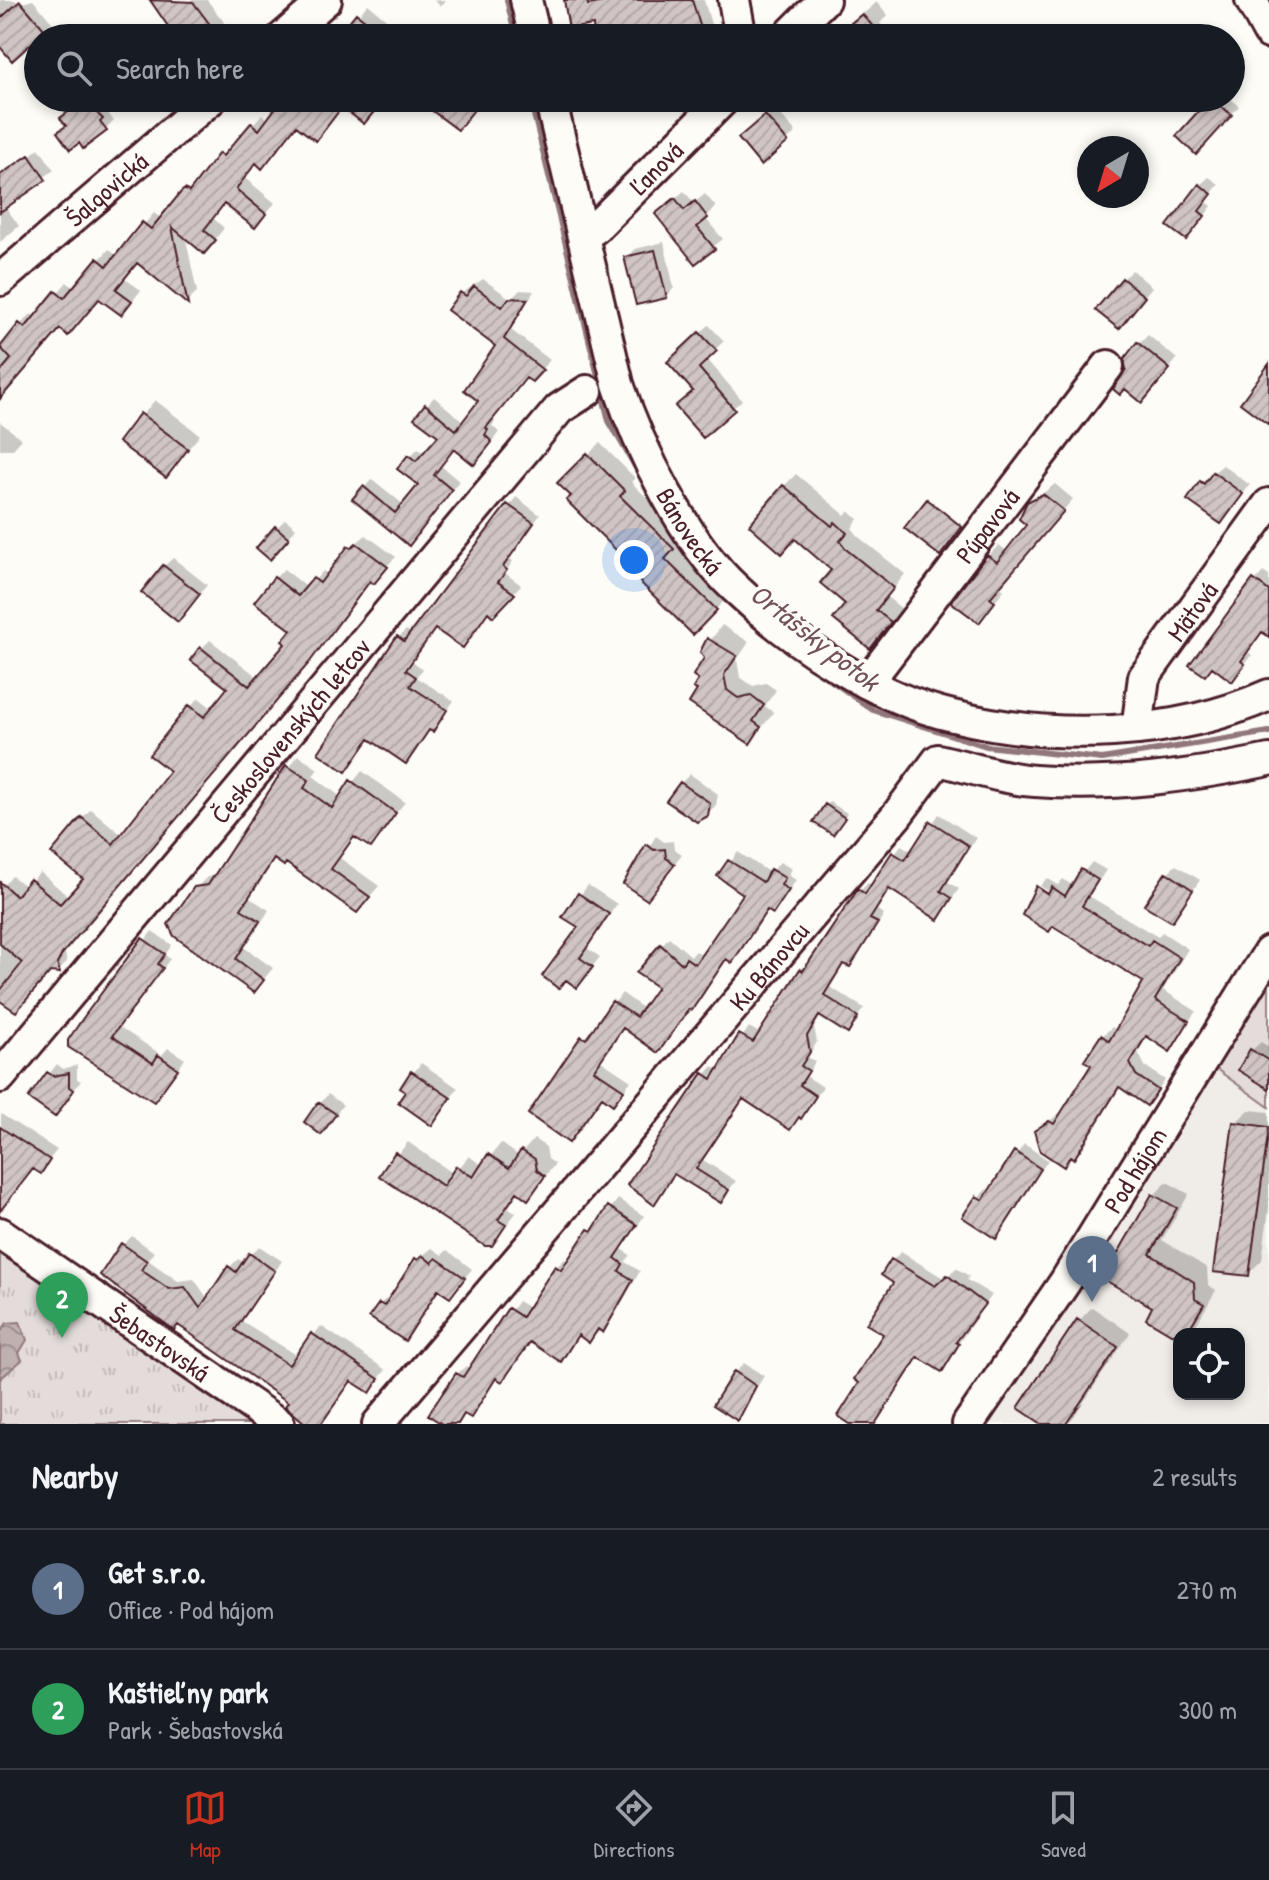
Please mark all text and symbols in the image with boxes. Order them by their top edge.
search box [24,24,1245,112]
icon: search [52,46,96,90]
text: Search here [116,48,244,88]
street label: Ľanová [621,133,690,202]
north arrow [1077,136,1149,208]
street label: Šalgovická [57,143,155,234]
street label: Bánovecká [649,481,731,582]
street label: Púpavová [947,481,1027,570]
your location [614,540,654,580]
street label: Mätová [1158,574,1225,648]
water label: Ortášsky potok [743,575,889,701]
street label: Československých letcov [202,630,378,831]
street label: Ku Bánovcu [721,914,816,1018]
street label: Pod hájom [1095,1120,1174,1219]
pin: 1 [1066,1236,1118,1302]
pin: 2 [36,1272,88,1338]
street label: Šebastovská [103,1296,217,1389]
map controls [1173,1328,1245,1400]
button: locate [1173,1328,1245,1400]
text: Nearby [32,1453,118,1499]
text: 2 results [1152,1459,1237,1494]
text: Get s.r.o. [108,1552,206,1592]
text: 1 [53,1572,63,1607]
text: 270 m [1177,1572,1237,1607]
text: Office · Pod hájom [108,1592,274,1627]
text: Kaštieľny park [108,1672,268,1712]
text: 2 [52,1692,64,1727]
text: 300 m [1178,1692,1237,1727]
text: Park · Šebastovská [108,1712,283,1747]
tab: Map [183,1786,227,1864]
tab: Directions [594,1786,675,1864]
tab: Saved [1041,1786,1086,1864]

